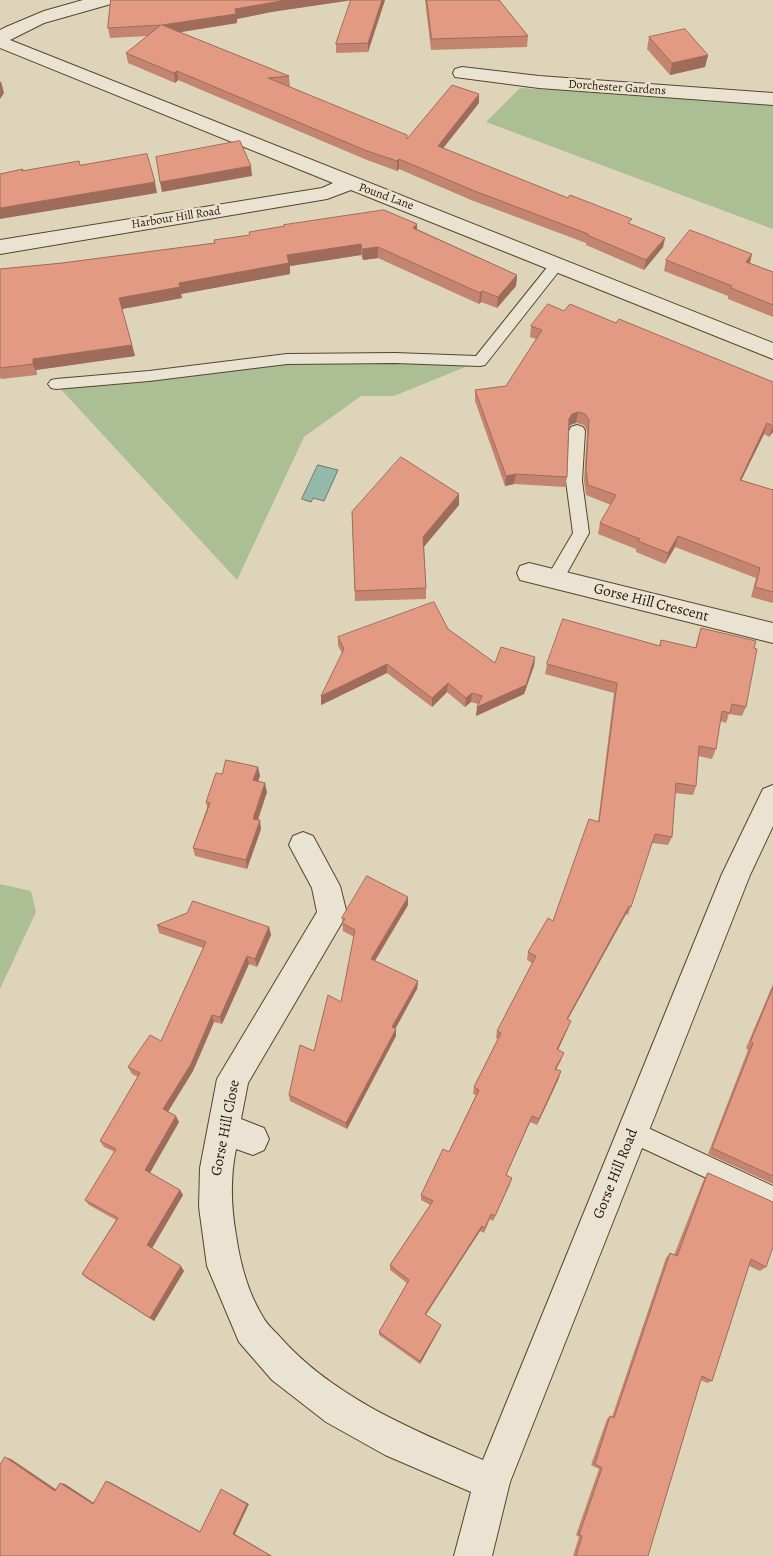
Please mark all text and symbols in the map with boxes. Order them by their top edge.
street label: Dorchester Gardens [568,77,666,99]
street label: Pound Lane [356,180,416,214]
street label: Harbour Hill Road [130,204,222,232]
street label: Gorse Hill Crescent [592,580,710,626]
street label: Gorse Hill Close [208,1078,244,1178]
street label: Gorse Hill Road [590,1126,642,1222]

